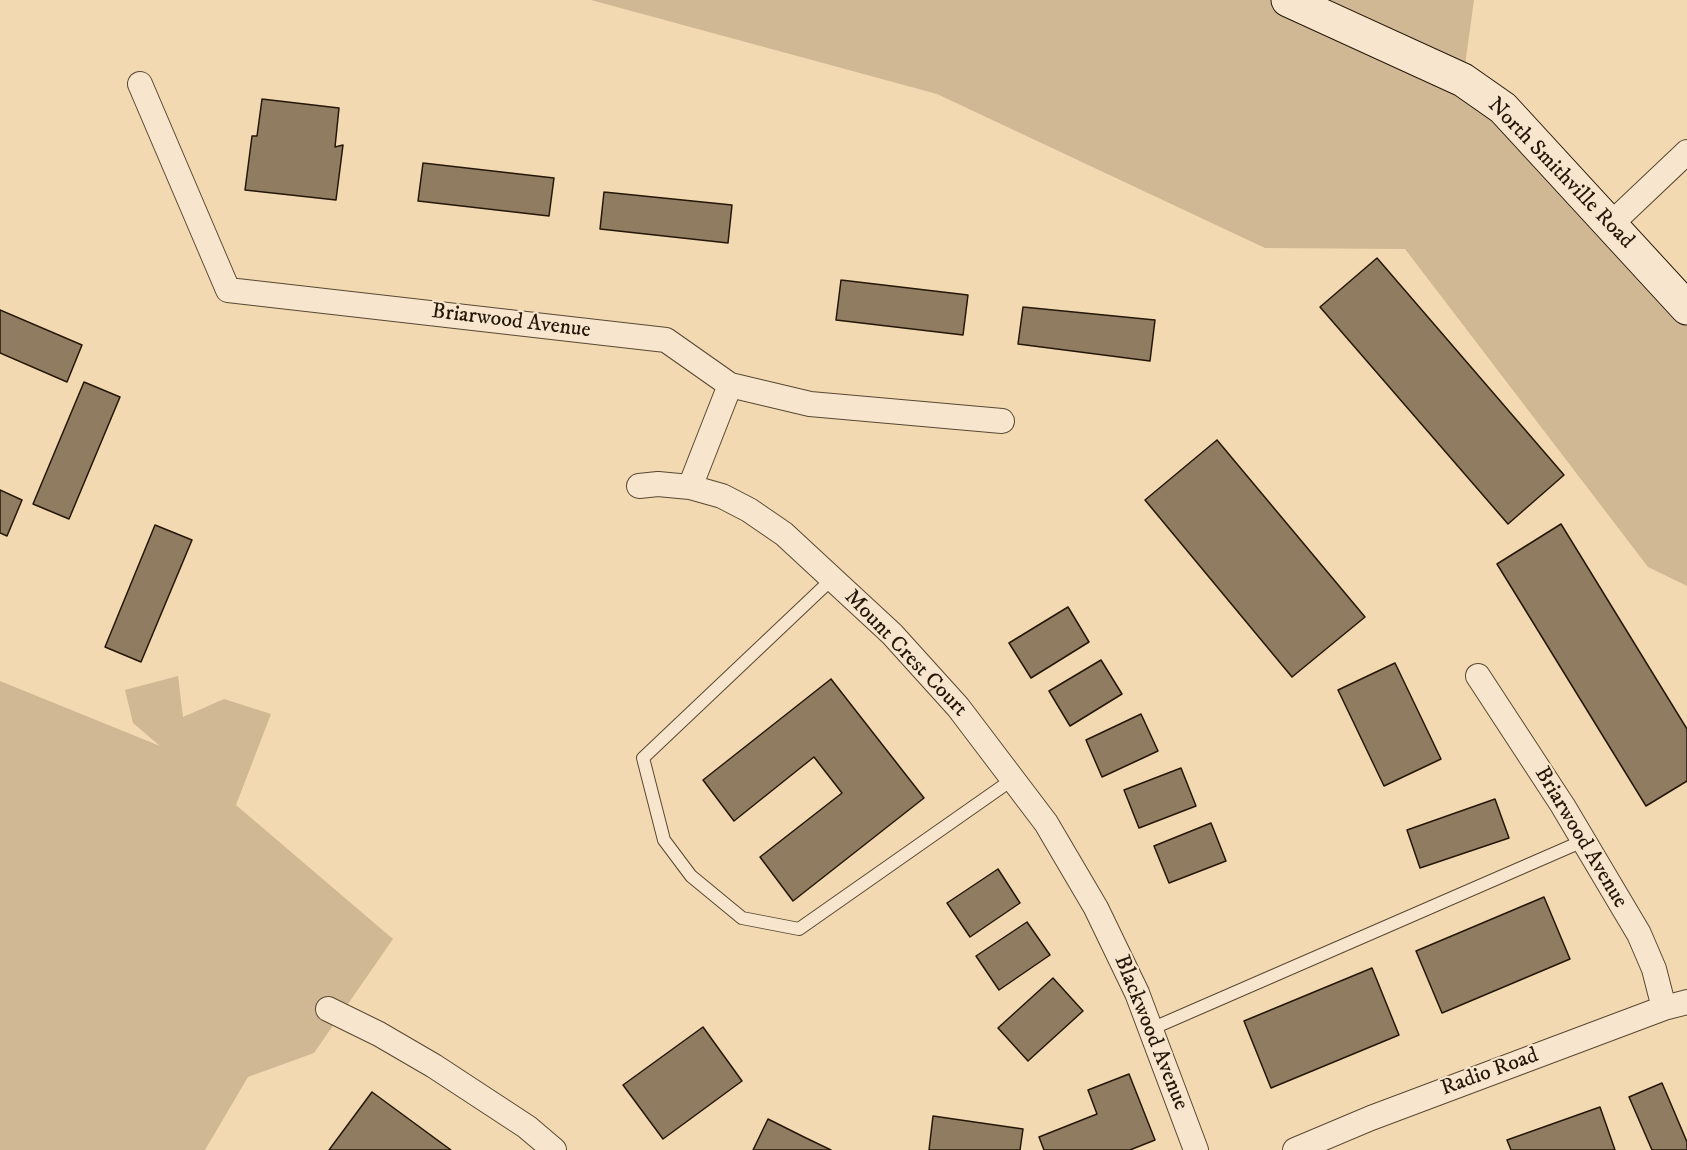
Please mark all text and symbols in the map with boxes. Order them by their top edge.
street label: North Smithville Road [1481,93,1639,255]
street label: Briarwood Avenue [430,299,592,345]
street label: Mount Crest Court [838,585,972,723]
street label: Briarwood Avenue [1527,763,1633,913]
street label: Blackwood Avenue [1107,952,1193,1114]
street label: Radio Road [1438,1043,1542,1103]

